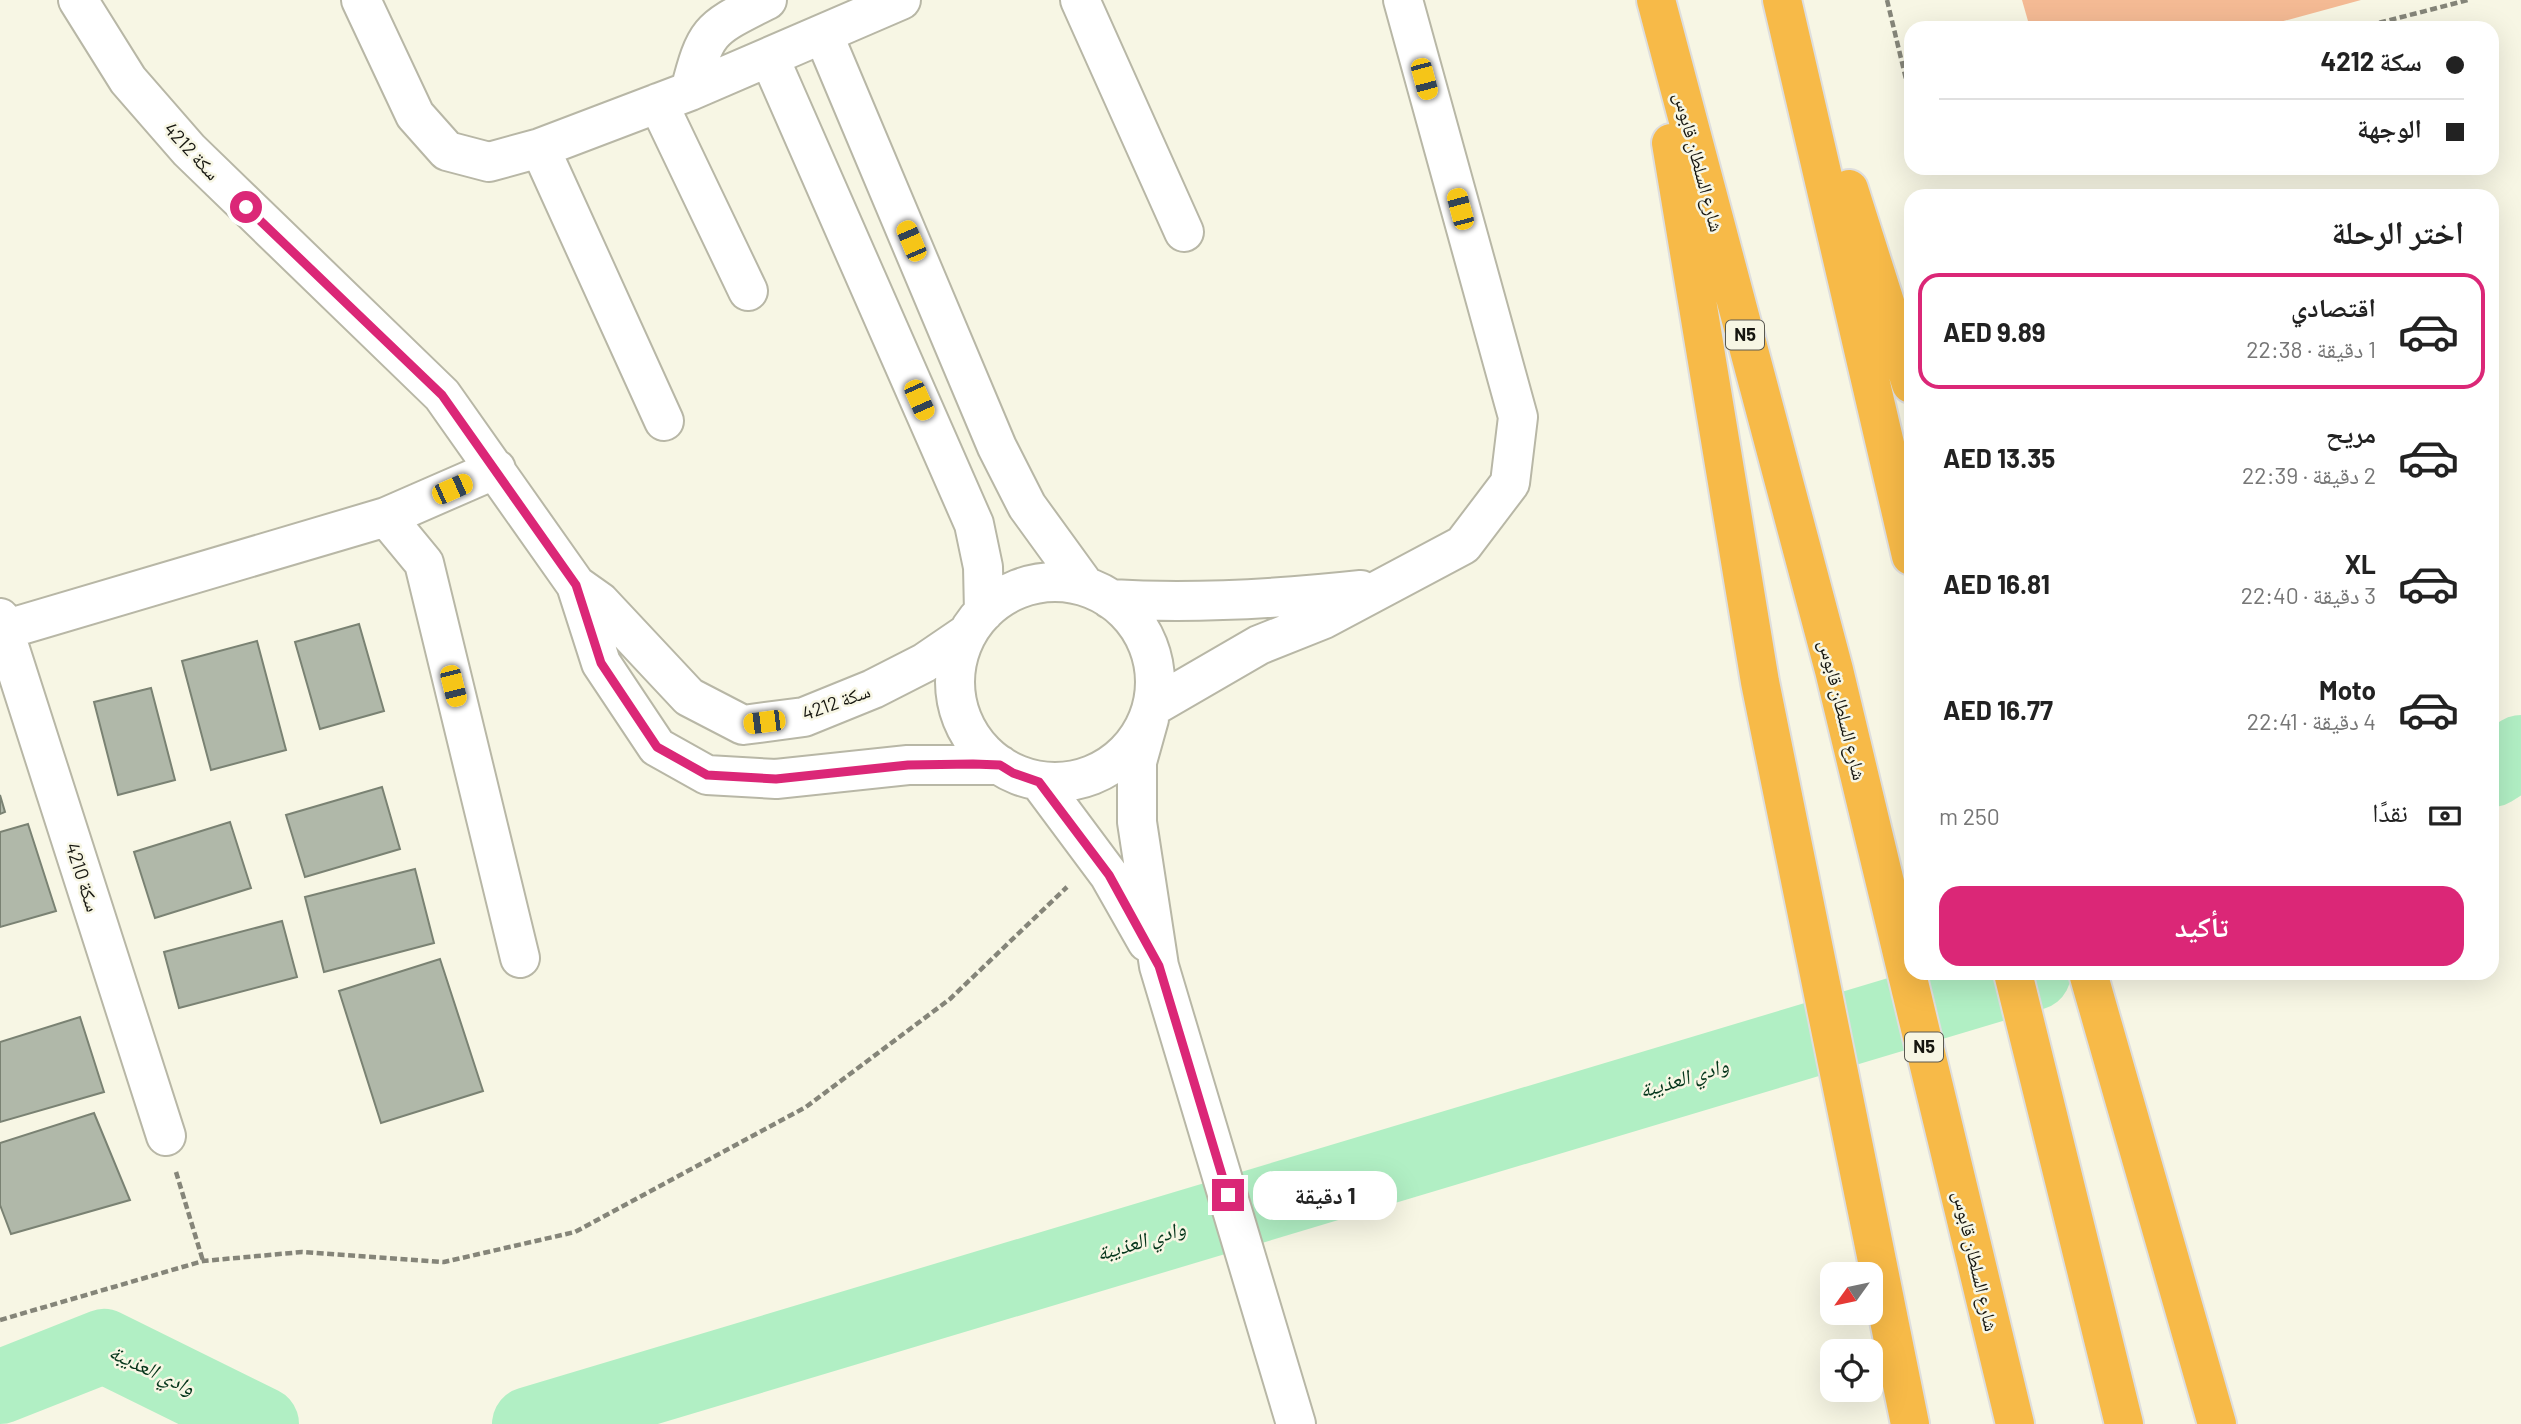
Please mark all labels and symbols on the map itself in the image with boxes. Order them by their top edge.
car [1409,56,1440,102]
street label: شارع السلطان قابوس [1669,90,1729,234]
street label: سكة 4212 [160,117,225,184]
car [1445,186,1476,232]
route start [230,191,262,223]
car [894,218,929,264]
road number: N5 [1726,320,1764,349]
car [901,377,938,423]
car [429,471,476,507]
street label: شارع السلطان قابوس [1814,637,1872,783]
car [438,663,469,709]
street label: سكة 4212 [799,679,873,724]
car [742,709,787,735]
street label: سكة 4210 [62,839,105,914]
road number: N5 [1905,1032,1943,1062]
water label: وادي العذيبة [1636,1051,1733,1107]
callout: 1 دقيقة [1252,1170,1396,1220]
route end [1212,1179,1244,1211]
street label: شارع السلطان قابوس [1948,1188,2004,1334]
water label: وادي العذيبة [1093,1214,1190,1270]
north arrow [1820,1262,1883,1325]
water label: وادي العذيبة [104,1338,200,1404]

